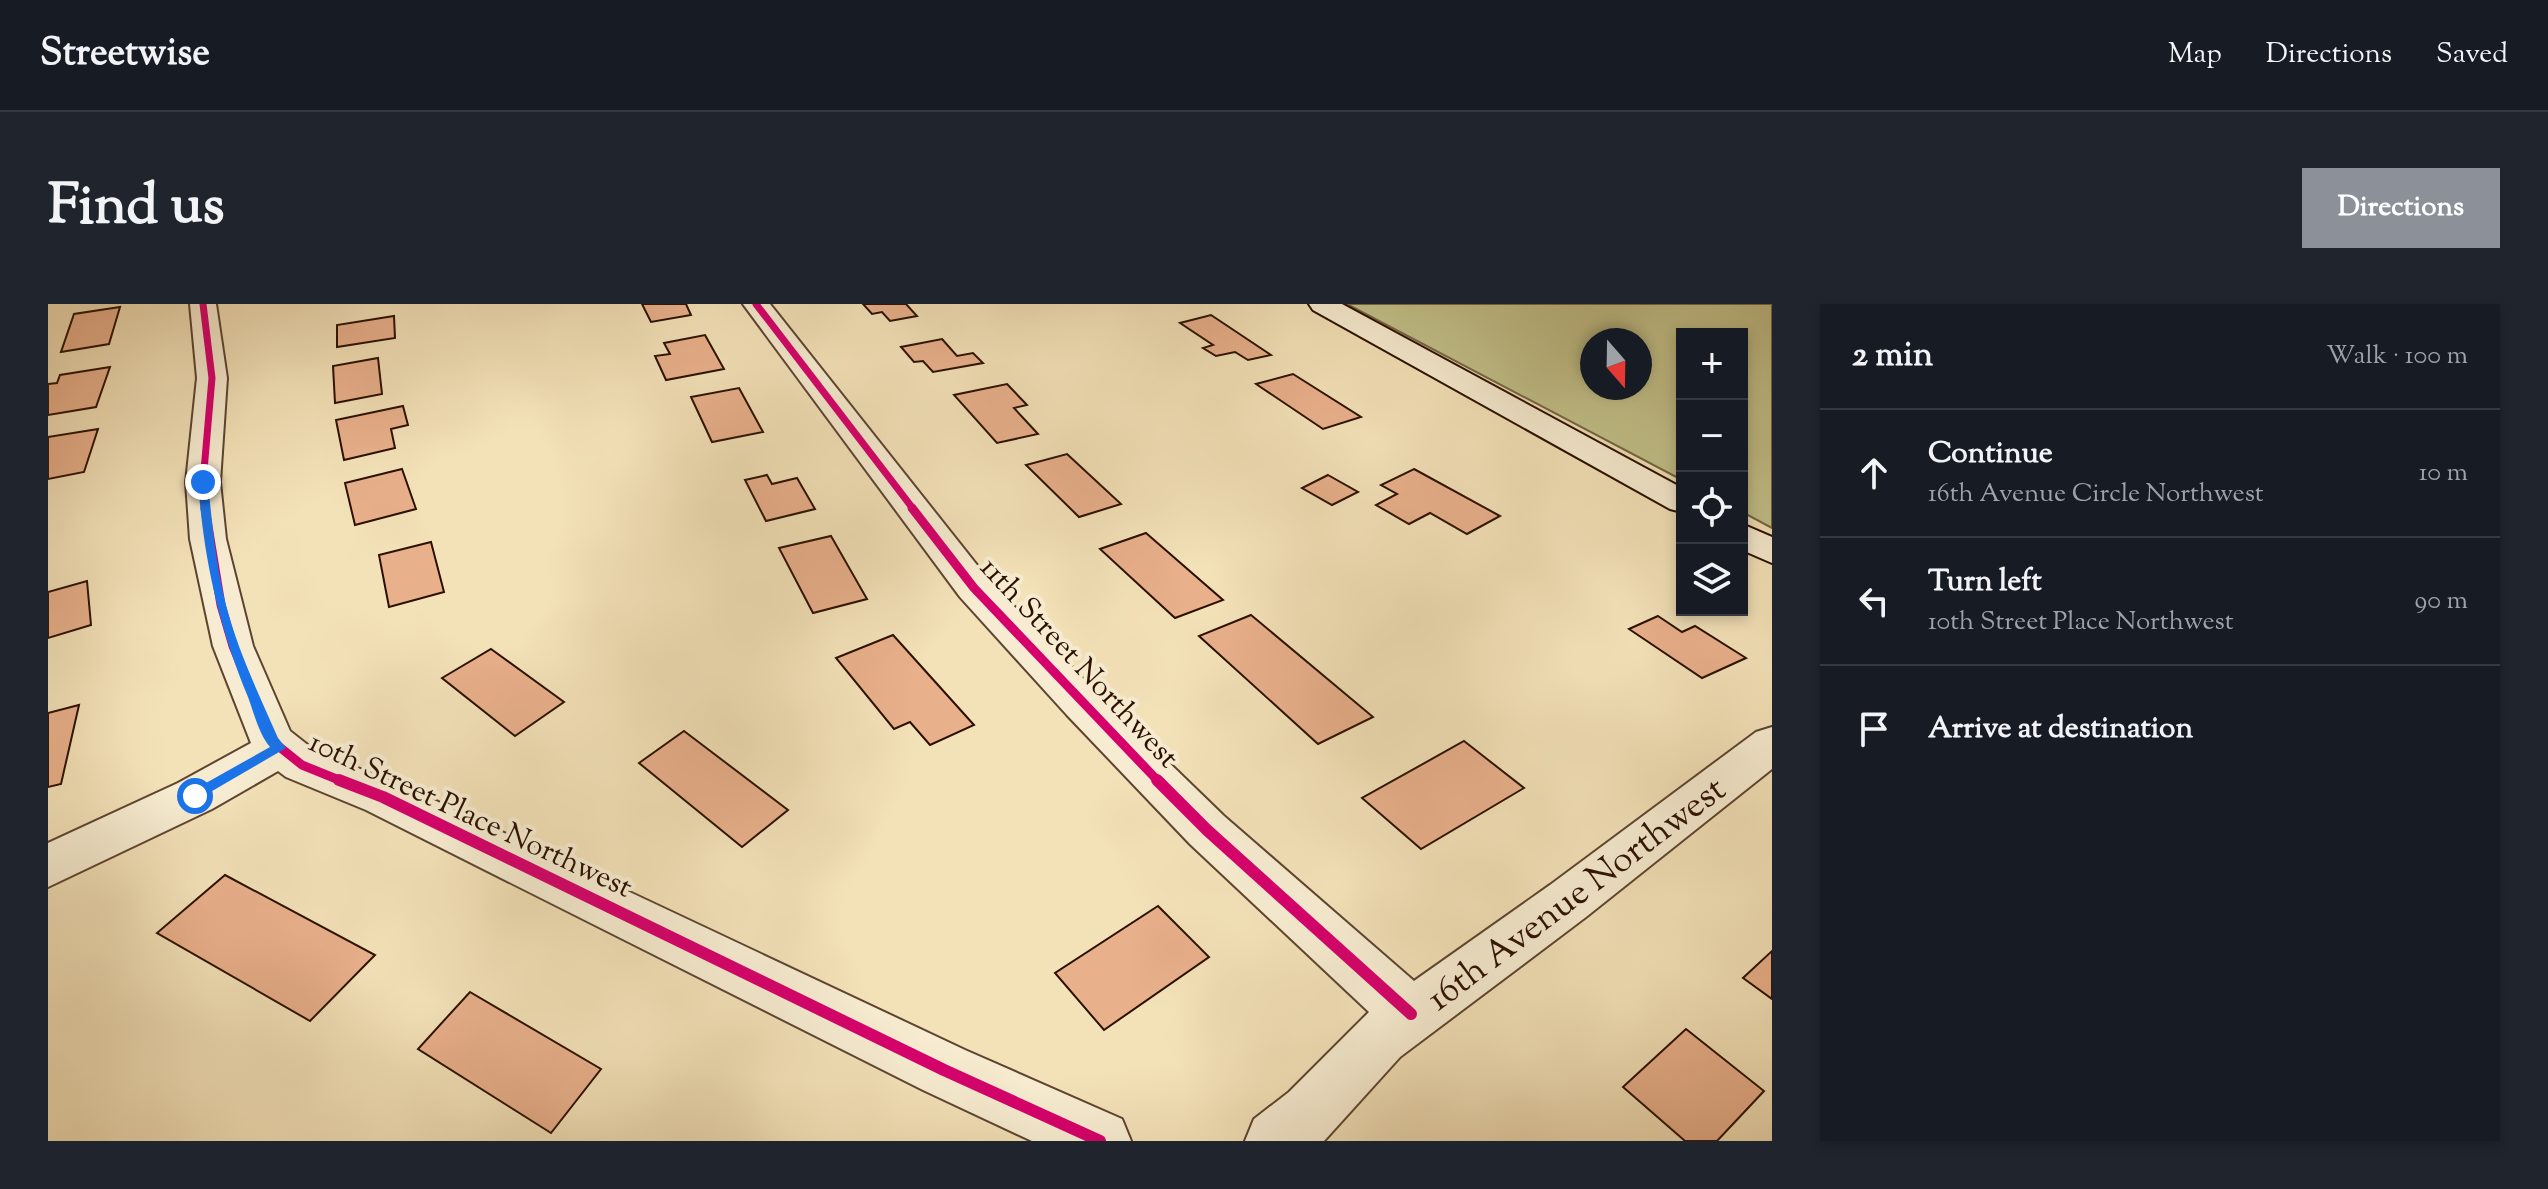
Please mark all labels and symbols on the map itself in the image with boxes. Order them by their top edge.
north arrow [1580,328,1652,400]
route end [185,464,221,500]
street label: 11th Street Northwest [969,549,1188,779]
street label: 10th Street Place Northwest [301,722,639,910]
street label: 16th Avenue Northwest [1417,765,1738,1025]
route start [177,778,213,814]

